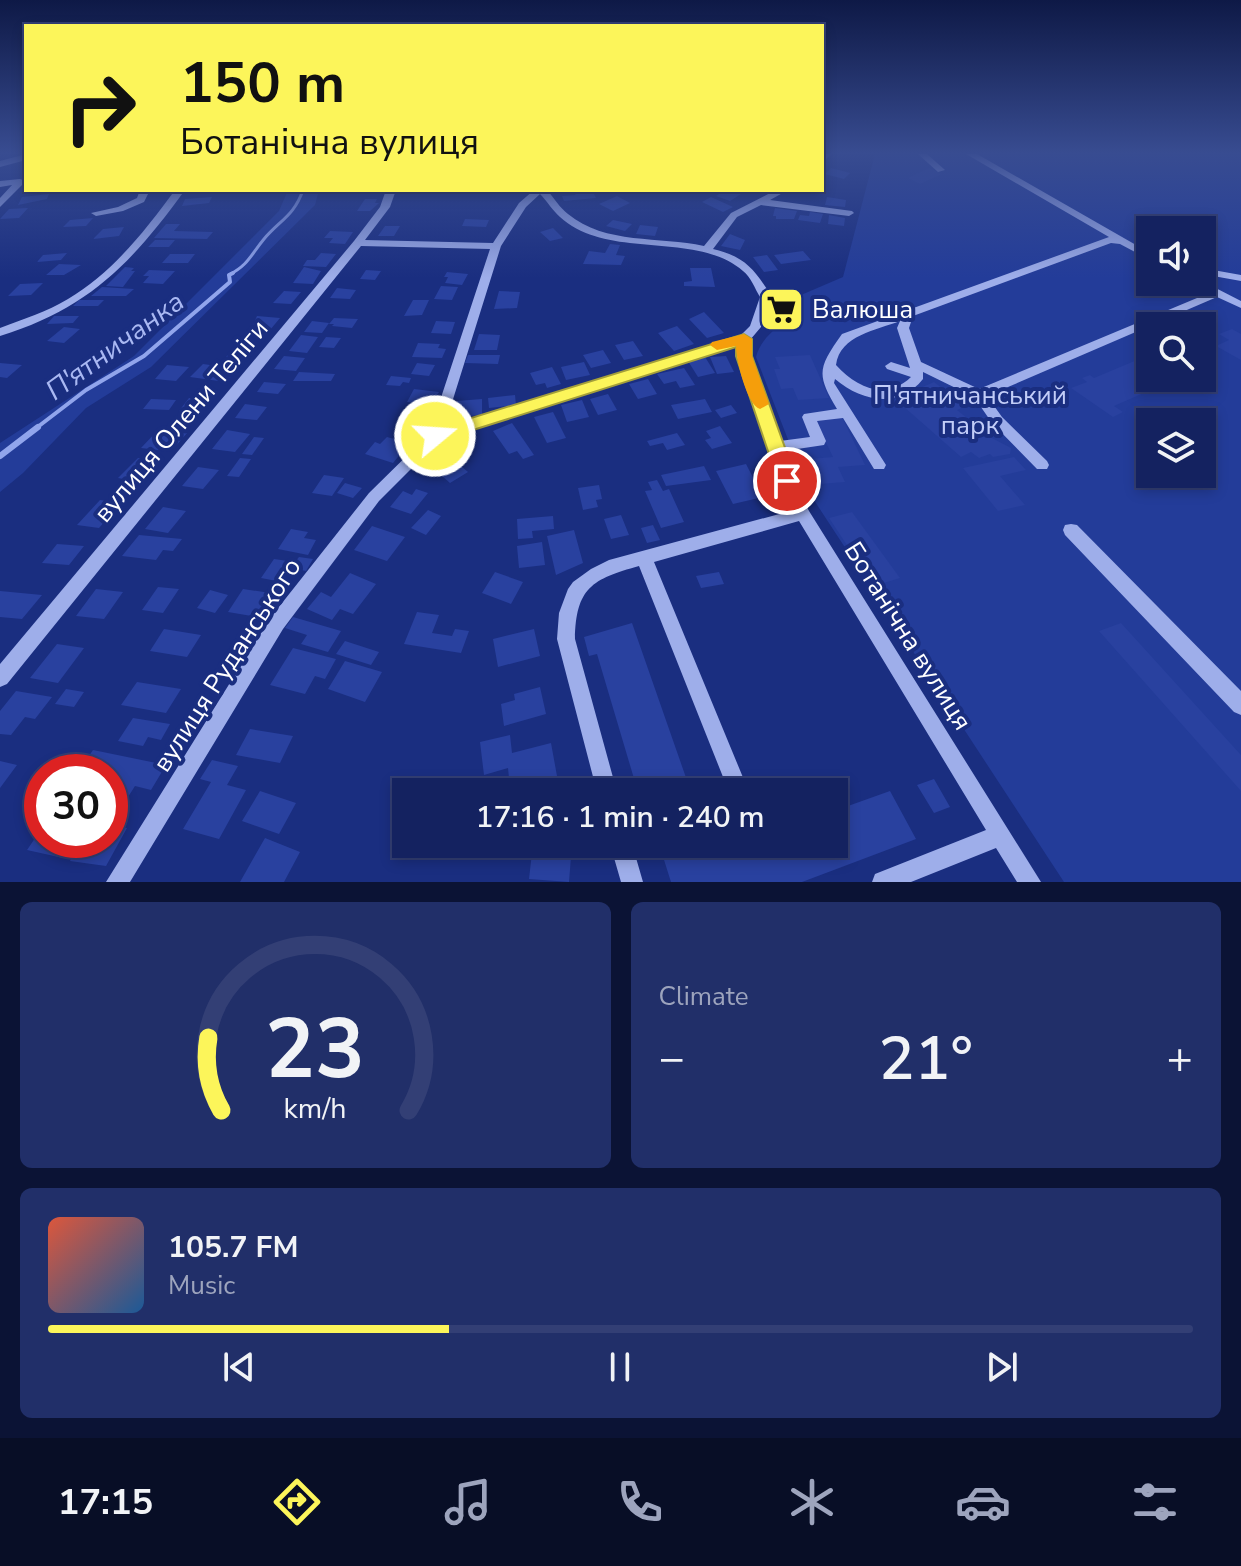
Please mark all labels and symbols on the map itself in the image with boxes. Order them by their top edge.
water label: П'ятничанка [38,283,192,409]
supermarket icon: Валюша [757,285,805,333]
place label: Валюша [812,292,913,327]
street label: вулиця Олени Теліги [86,312,276,530]
park label: П'ятничанський парк [873,378,1067,443]
position arrow [393,394,477,478]
pin [753,447,821,515]
street label: Ботанічна вулиця [836,535,980,737]
street label: вулиця Руданського [145,551,309,779]
speed limit sign: 30 [24,754,128,858]

